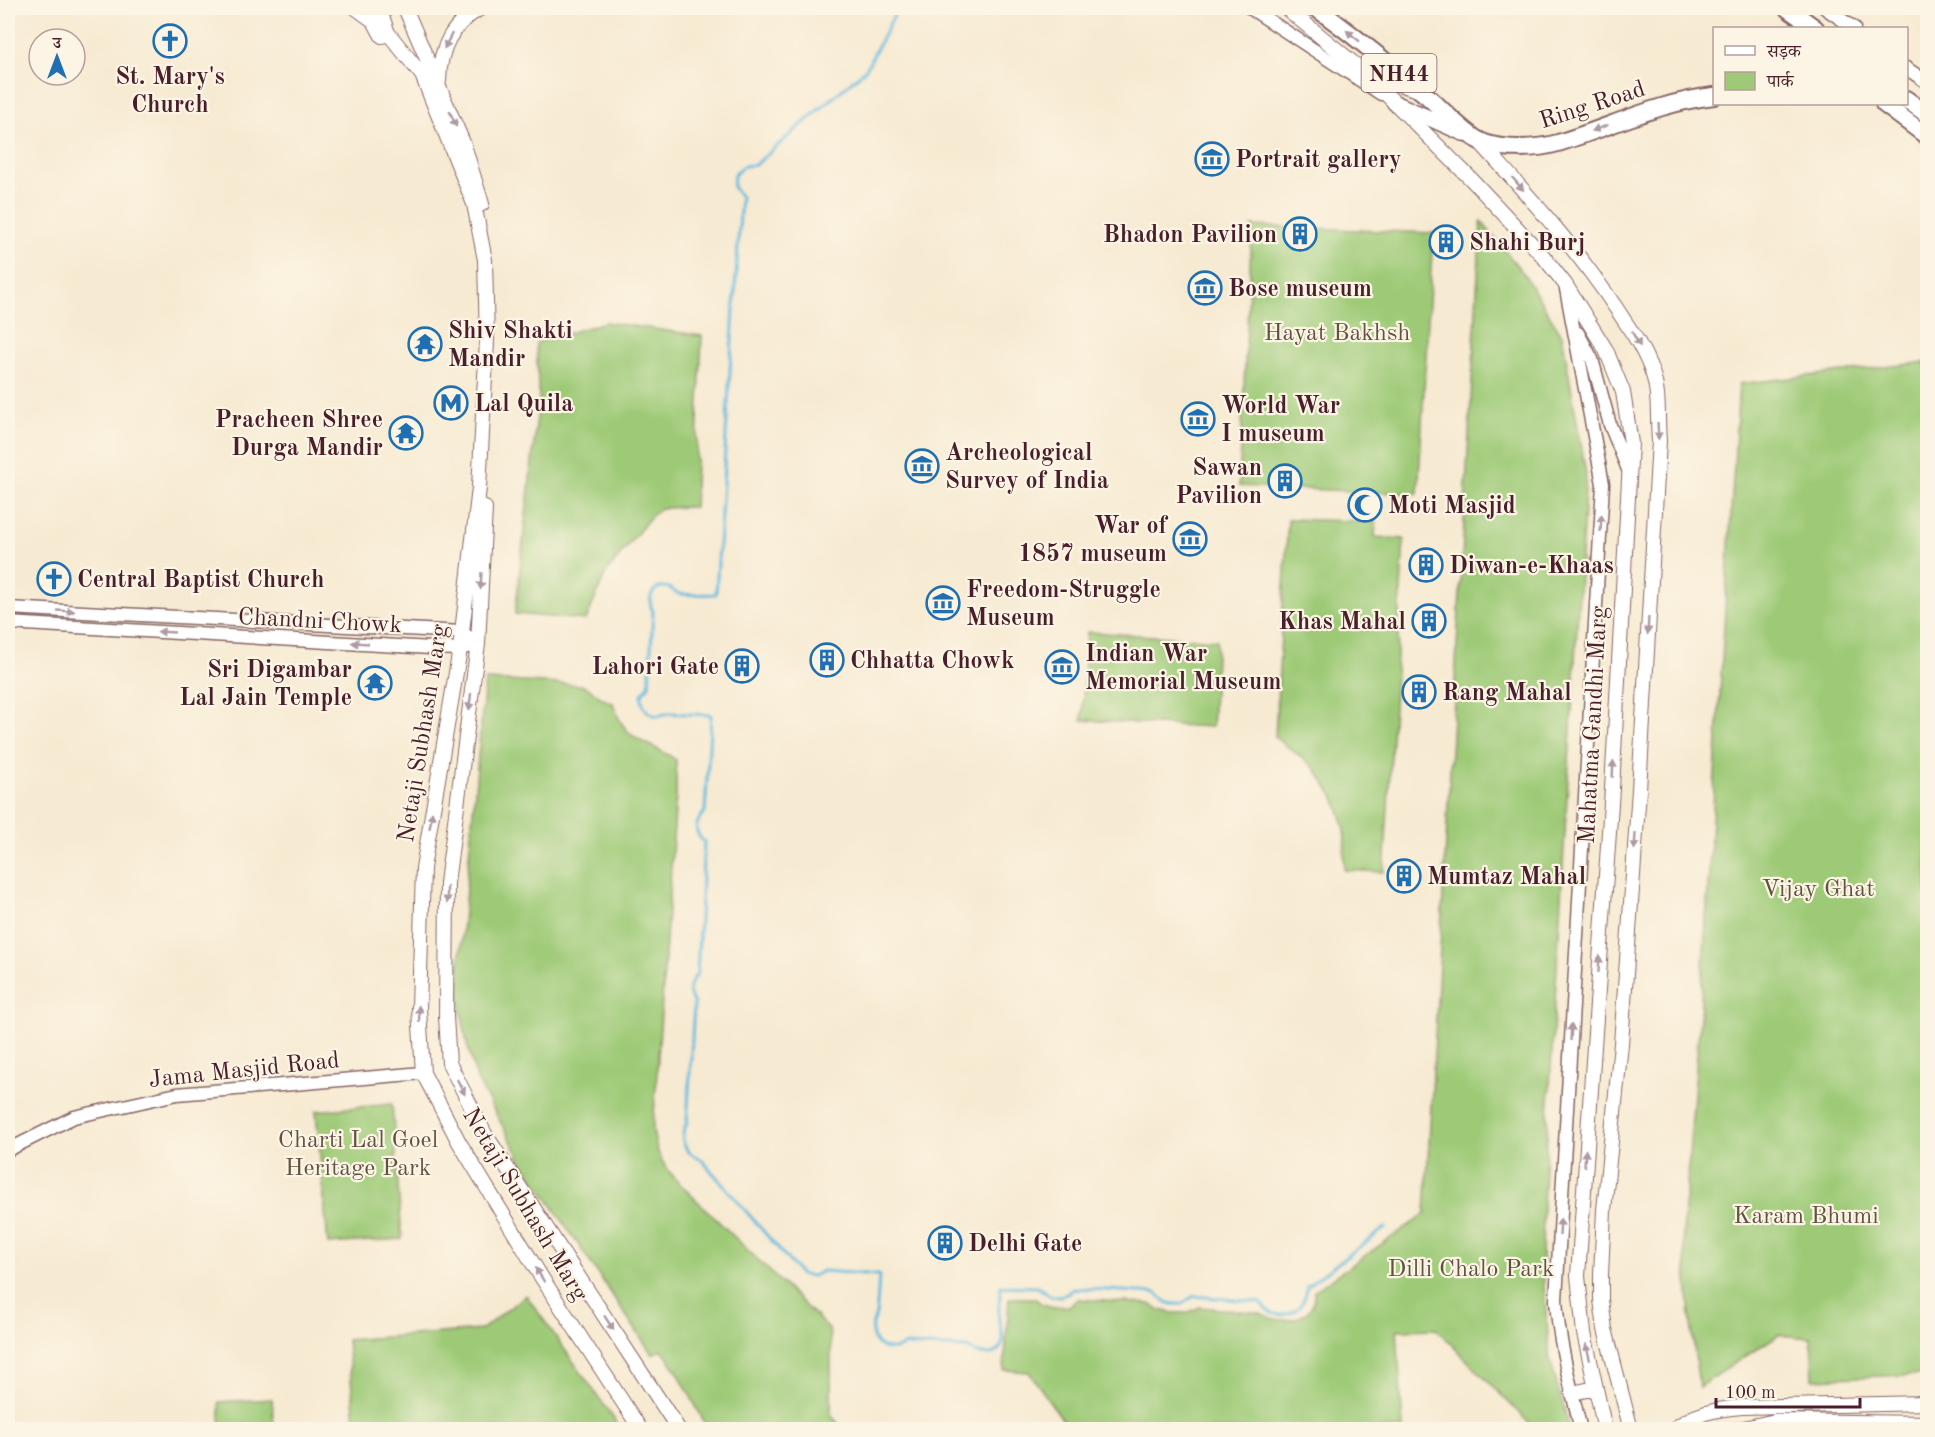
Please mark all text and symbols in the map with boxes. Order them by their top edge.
church icon: St. Mary's Church [152,23,188,59]
north arrow [27,27,87,87]
legend [1713,27,1908,105]
one-way arrow [1346,30,1361,43]
one-way arrow [443,33,453,50]
text: उ [52,36,63,52]
text: सड़क [1766,43,1802,61]
road number: NH44 [1362,54,1436,92]
place label: St. Mary's Church [115,66,225,118]
text: पार्क [1766,71,1795,91]
street label: Ring Road [1537,78,1649,134]
one-way arrow [448,111,457,128]
one-way arrow [1590,123,1608,133]
museum icon: Portrait gallery [1194,141,1230,177]
place label: Portrait gallery [1235,149,1402,173]
one-way arrow [1511,176,1524,191]
building icon: Bhadon Pavilion [1282,216,1318,252]
place label: Bhadon Pavilion [1103,224,1277,248]
building icon: Shahi Burj [1428,224,1464,260]
place label: Shahi Burj [1469,232,1585,256]
museum icon: Bose museum [1187,270,1223,306]
place label: Bose museum [1228,278,1372,302]
place label: Shiv Shakti Mandir [448,320,573,372]
park label: Hayat Bakhsh [1264,322,1410,346]
temple icon: Shiv Shakti Mandir [407,326,443,362]
one-way arrow [1631,331,1641,348]
metro station icon: Lal Quila [433,385,469,421]
place label: Lal Quila [474,393,573,417]
place label: World War I museum [1221,395,1340,447]
museum icon: World War I museum [1180,401,1216,437]
place label: Pracheen Shree Durga Mandir [215,409,383,461]
temple icon: Pracheen Shree Durga Mandir [388,415,424,451]
one-way arrow [1653,422,1663,441]
place label: Archeological Survey of India [945,442,1109,494]
museum icon: Archeological Survey of India [904,448,940,484]
place label: Sawan Pavilion [1175,457,1262,509]
building icon: Sawan Pavilion [1267,463,1303,499]
mosque icon: Moti Masjid [1347,487,1383,523]
place label: Moti Masjid [1388,495,1516,519]
one-way arrow [1596,514,1606,533]
place label: War of 1857 museum [1018,515,1169,567]
museum icon: War of 1857 museum [1172,521,1208,557]
building icon: Diwan-e-Khaas [1408,547,1444,583]
place label: Diwan-e-Khaas [1449,555,1614,579]
church icon: Central Baptist Church [36,561,72,597]
place label: Central Baptist Church [77,569,324,593]
one-way arrow [477,571,486,590]
place label: Freedom-Struggle Museum [966,579,1161,631]
museum icon: Freedom-Struggle Museum [925,585,961,621]
building icon: Khas Mahal [1411,603,1447,639]
street label: Mahatma Gandhi Marg [1576,605,1612,845]
one-way arrow [56,606,75,615]
street label: Chandni Chowk [237,606,403,638]
place label: Khas Mahal [1278,611,1406,635]
one-way arrow [1643,616,1653,635]
street label: Netaji Subhash Marg [395,622,453,844]
one-way arrow [156,628,175,637]
one-way arrow [351,639,370,648]
building icon: Chhatta Chowk [809,642,845,678]
place label: Indian War Memorial Museum [1085,643,1281,695]
building icon: Lahori Gate [724,648,760,684]
museum icon: Indian War Memorial Museum [1044,649,1080,685]
place label: Chhatta Chowk [850,650,1014,674]
place label: Lahori Gate [591,656,719,680]
place label: Sri Digambar Lal Jain Temple [179,659,352,711]
temple icon: Sri Digambar Lal Jain Temple [357,665,393,701]
building icon: Rang Mahal [1401,674,1437,710]
place label: Rang Mahal [1442,682,1572,706]
one-way arrow [466,692,475,711]
one-way arrow [1609,760,1618,779]
one-way arrow [426,810,435,829]
one-way arrow [1631,832,1640,851]
building icon: Mumtaz Mahal [1386,858,1422,894]
place label: Mumtaz Mahal [1427,866,1586,890]
park label: Vijay Ghat [1761,878,1875,902]
one-way arrow [442,886,452,905]
one-way arrow [1595,954,1604,973]
one-way arrow [415,1005,424,1024]
one-way arrow [1567,1023,1576,1042]
street label: Jama Masjid Road [148,1049,341,1093]
one-way arrow [456,1078,466,1096]
street label: Netaji Subhash Marg [457,1104,591,1306]
park label: Charti Lal Goel Heritage Park [278,1129,438,1181]
one-way arrow [1580,1148,1590,1167]
park label: Karam Bhumi [1733,1205,1879,1229]
one-way arrow [1555,1217,1565,1236]
building icon: Delhi Gate [927,1225,963,1261]
place label: Delhi Gate [968,1233,1082,1257]
park label: Dilli Chalo Park [1388,1258,1554,1282]
one-way arrow [534,1267,545,1283]
one-way arrow [603,1315,615,1331]
one-way arrow [1583,1342,1592,1361]
scale bar [1716,1371,1860,1409]
text: 100 m [1725,1384,1776,1402]

